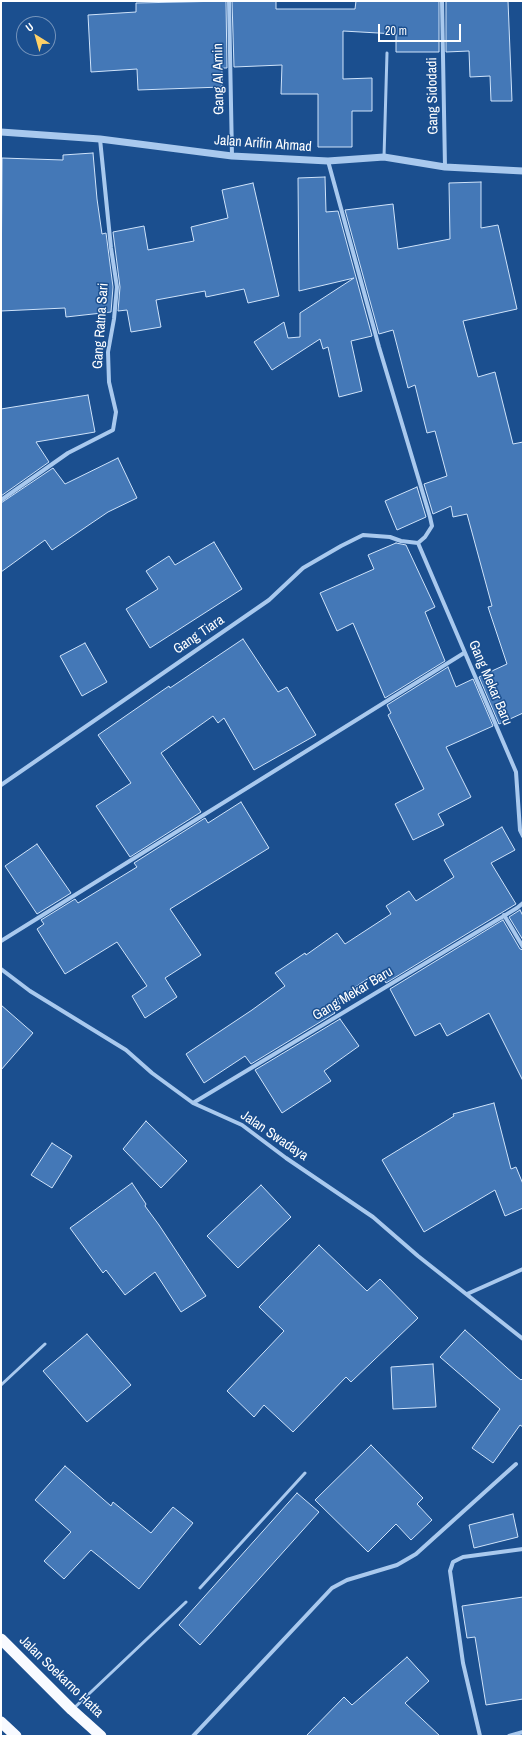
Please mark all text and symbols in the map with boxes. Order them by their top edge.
north arrow [16,16,56,56]
scale bar [380,16,463,42]
text: U [23,20,36,35]
text: 20 m [385,23,407,39]
street label: Gang Al Amin [210,43,228,115]
street label: Gang Sidodadi [424,57,442,135]
street label: Jalan Arifin Ahmad [214,132,312,156]
street label: Gang Ratna Sari [90,282,112,370]
street label: Gang Tiara [170,612,228,658]
street label: Gang Mekar Baru [465,638,515,728]
street label: Gang Mekar Baru [310,963,396,1025]
street label: Jalan Swadaya [237,1107,311,1165]
street label: Jalan Soekarno Hatta [15,1633,107,1721]

